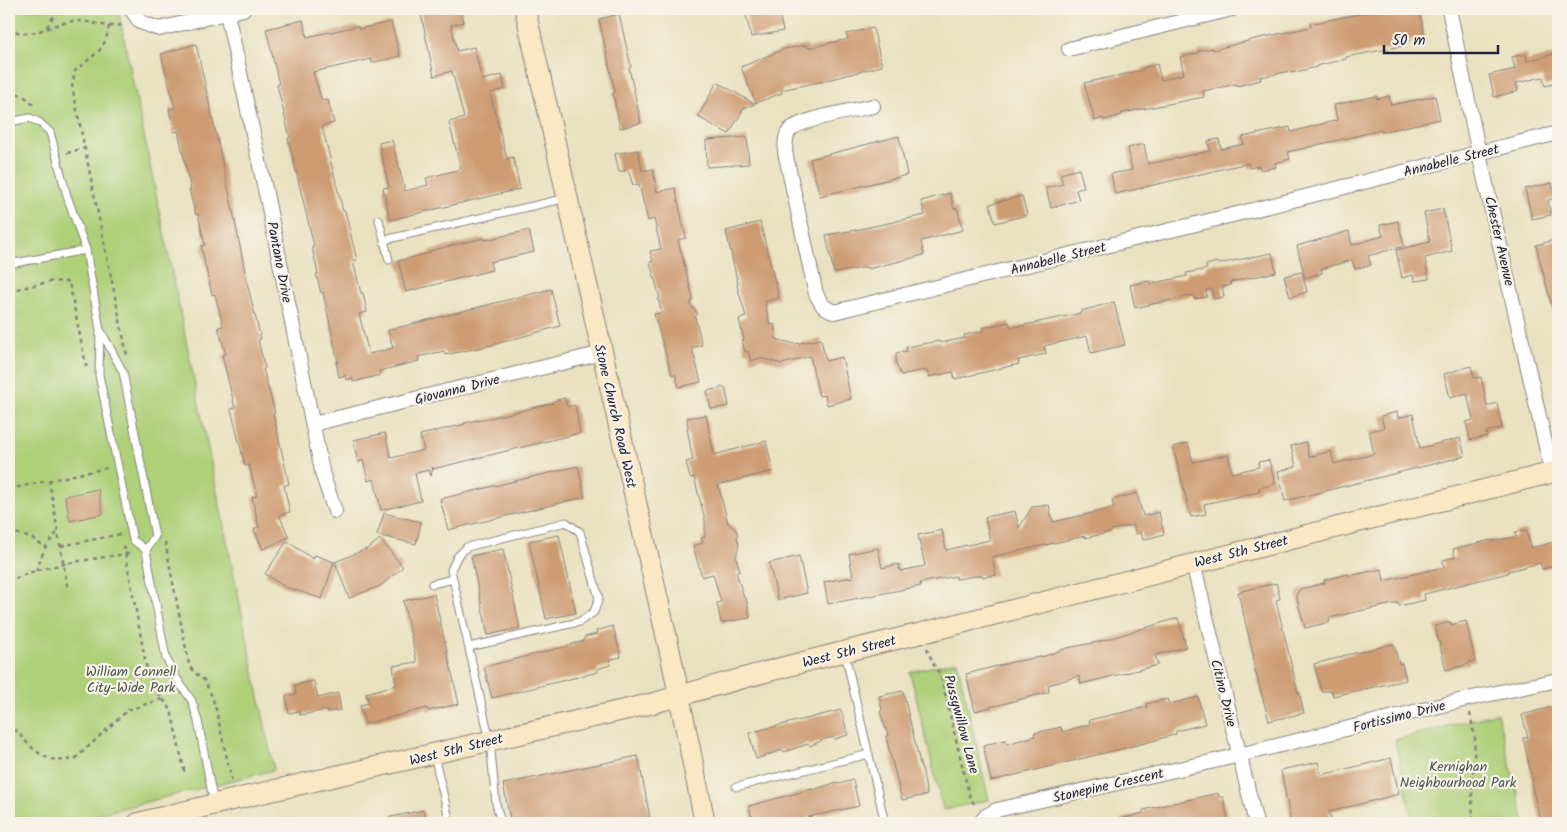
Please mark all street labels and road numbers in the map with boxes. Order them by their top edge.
street label: Annabelle Street [1401,138,1502,183]
street label: Chester Avenue [1478,194,1520,289]
street label: Pantano Drive [260,220,298,305]
street label: Annabelle Street [1008,236,1109,281]
street label: Stone Church Road West [588,342,642,491]
street label: Giovanna Drive [412,369,503,411]
street label: West 5th Street [1192,530,1291,574]
street label: West 5th Street [800,630,899,674]
street label: Citino Drive [1204,657,1242,730]
street label: Pussywillow Lane [937,672,985,777]
street label: Fortissimo Drive [1351,695,1448,739]
street label: West 5th Street [407,728,506,772]
street label: Stonepine Crescent [1051,762,1166,809]

